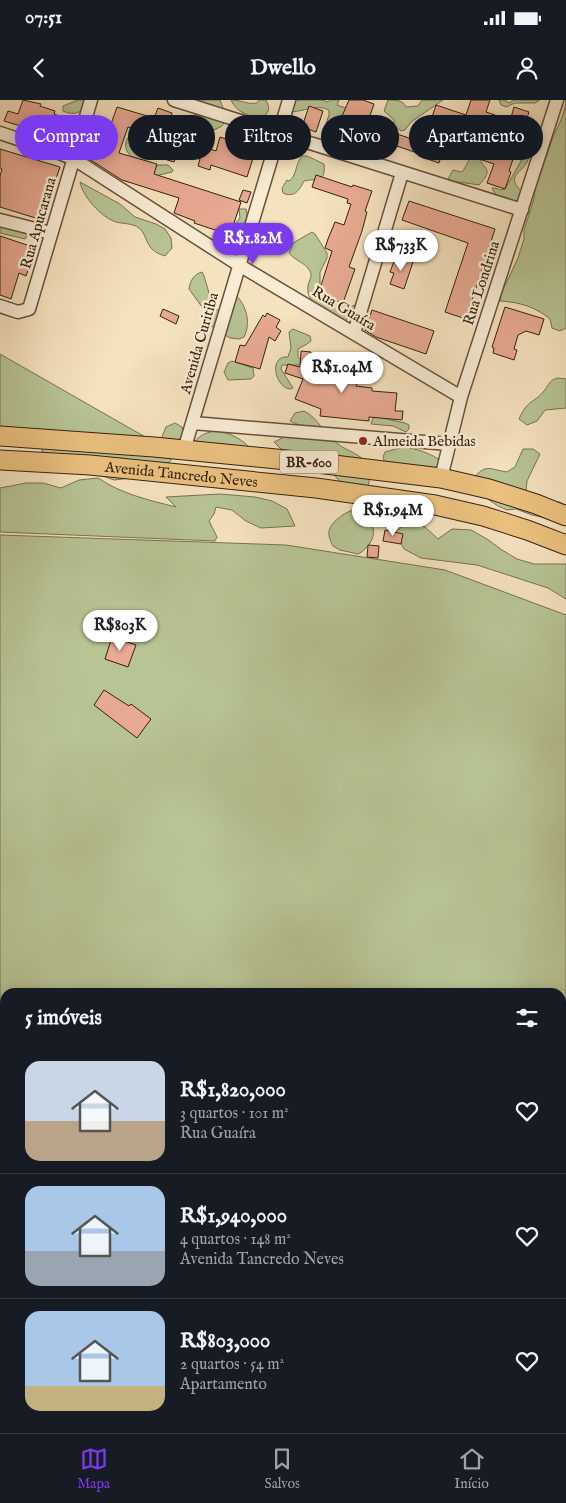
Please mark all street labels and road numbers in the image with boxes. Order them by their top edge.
street label: Rua Apucarana [16,175,61,271]
street label: Rua Londrina [459,238,504,328]
street label: Rua Guaíra [308,282,380,335]
street label: Avenida Curitiba [176,290,223,397]
road number: BR-600 [280,451,338,474]
street label: Avenida Tancredo Neves [103,457,259,492]

